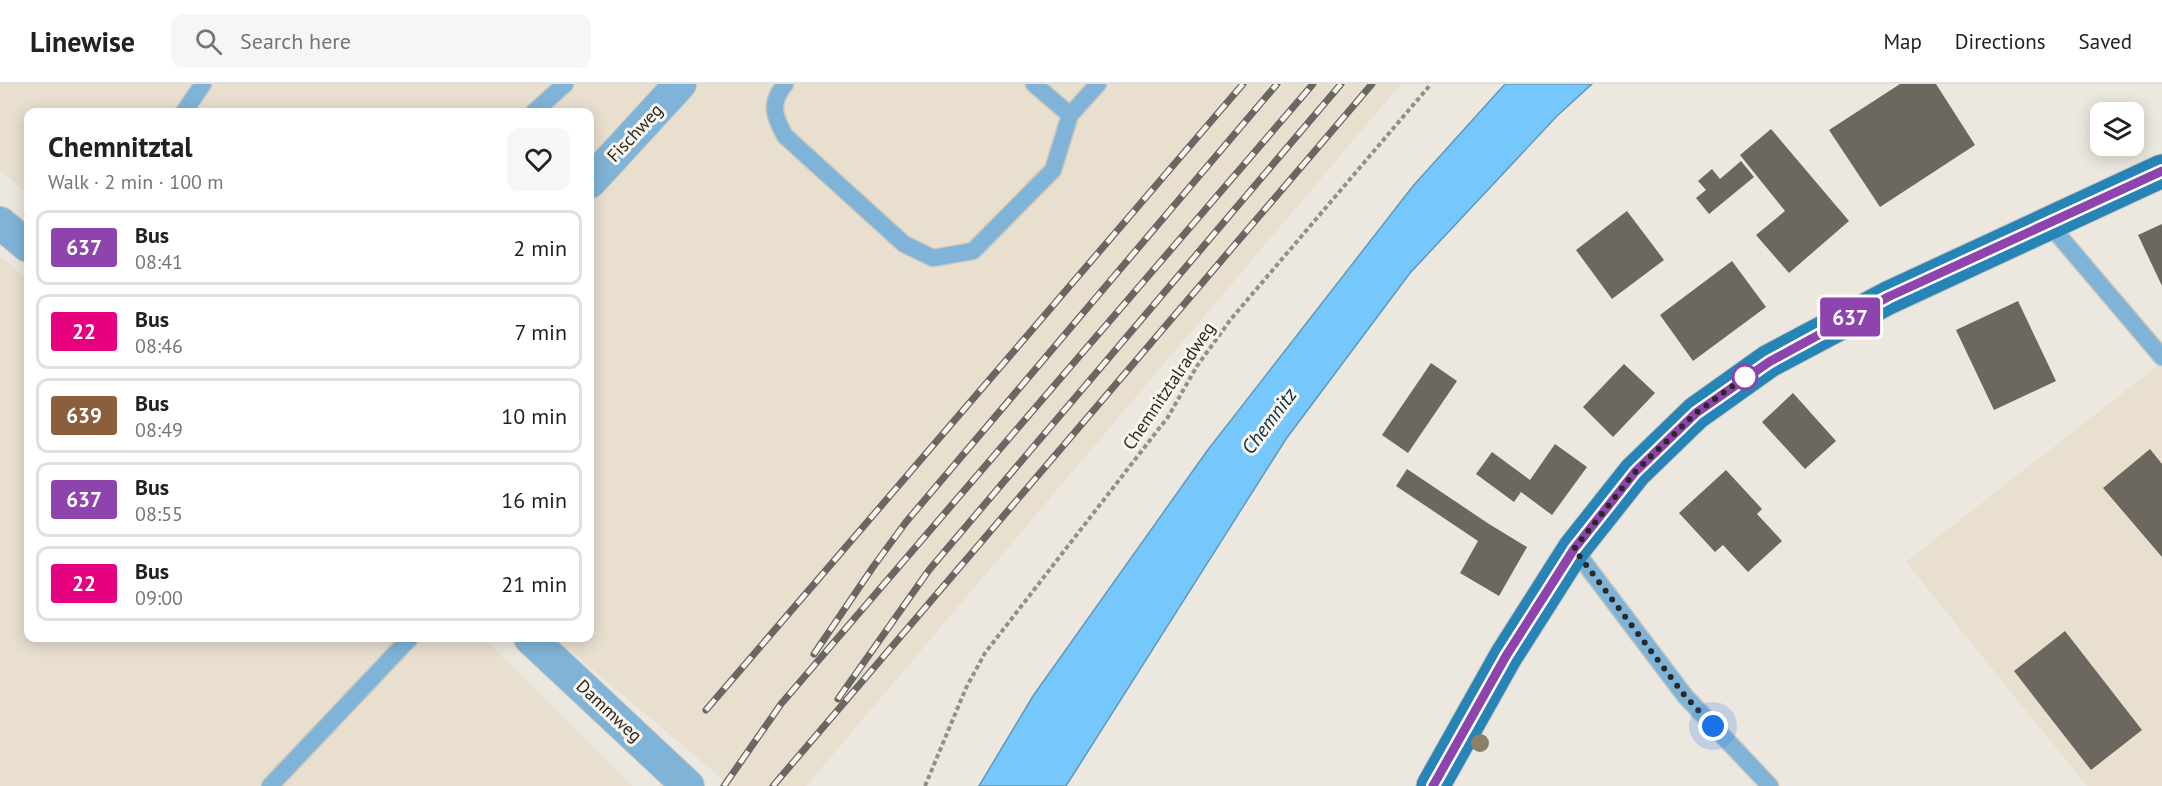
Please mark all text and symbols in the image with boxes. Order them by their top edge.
search box [171,14,591,68]
text: Linewise [30,23,135,60]
icon: search [192,25,225,58]
text: Search here [240,27,351,55]
text: Map [1883,28,1922,55]
text: Directions [1955,28,2046,55]
text: Saved [2079,28,2132,55]
street label: Fischweg [602,99,667,167]
map controls [2090,102,2144,156]
button: layers [2090,102,2144,156]
text: Chemnitztal [48,128,193,165]
button: heart [507,128,570,191]
text: Walk · 2 min · 100 m [48,169,224,195]
text: Bus [135,221,169,249]
text: 637 [66,234,102,261]
text: 2 min [513,234,567,262]
text: 08:41 [135,249,183,275]
line badge: 637 [1816,298,1884,336]
text: 637 [1832,304,1868,331]
text: Bus [135,305,169,333]
street label: Chemnitztalradweg [1117,317,1220,454]
text: 22 [72,318,96,345]
text: 7 min [515,318,567,346]
text: 08:46 [135,333,183,359]
unlabelled marker [1732,364,1758,390]
water label: Chemnitz [1236,382,1303,459]
text: Bus [135,389,169,417]
text: 639 [66,402,102,429]
text: 10 min [501,402,567,430]
text: 08:49 [135,417,183,443]
text: Bus [135,473,169,501]
text: 637 [66,486,102,513]
text: 16 min [501,486,567,514]
text: 08:55 [135,501,183,527]
text: Bus [135,557,169,585]
text: 22 [72,570,96,597]
text: 21 min [501,570,567,598]
text: 09:00 [135,585,183,611]
street label: Dammweg [572,674,647,747]
your location [1698,711,1728,741]

